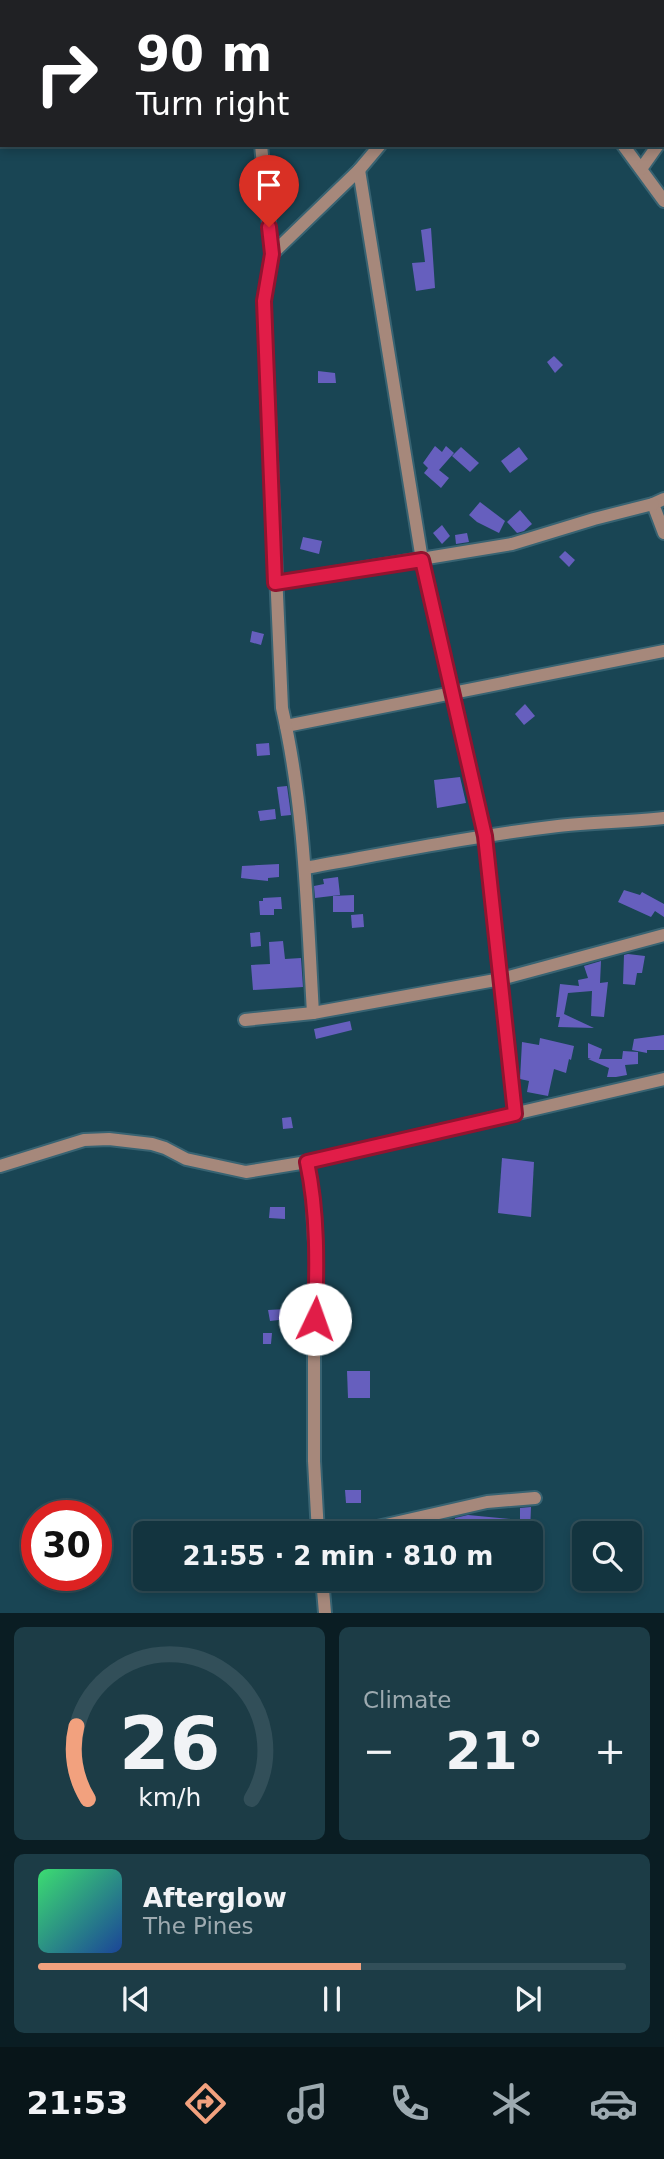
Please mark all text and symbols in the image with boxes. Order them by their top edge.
text: 90 m [136,26,272,83]
icon: right [21,28,112,119]
text: Turn right [136,85,289,123]
pin [239,155,299,227]
icon: arrive [250,166,288,204]
position arrow [278,1282,352,1356]
speed limit sign: 30 [21,1500,112,1591]
map controls [572,1521,642,1591]
button: search [572,1521,642,1591]
text: 21:55 · 2 min · 810 m [183,1541,493,1571]
text: Climate [363,1687,452,1713]
text: 26 [119,1702,220,1787]
text: 21° [445,1721,544,1781]
text: − [363,1729,395,1773]
text: + [594,1729,626,1773]
text: km/h [138,1783,201,1812]
text: Afterglow [143,1883,287,1913]
text: The Pines [143,1913,254,1939]
icon: previous [117,1980,155,2018]
icon: pause [313,1980,351,2018]
icon: next [509,1980,547,2018]
icon: directions [181,2079,230,2128]
icon: music [283,2079,332,2128]
icon: phone [385,2079,434,2128]
icon: climate [487,2079,536,2128]
icon: car [589,2079,638,2128]
text: 21:53 [26,2084,128,2122]

